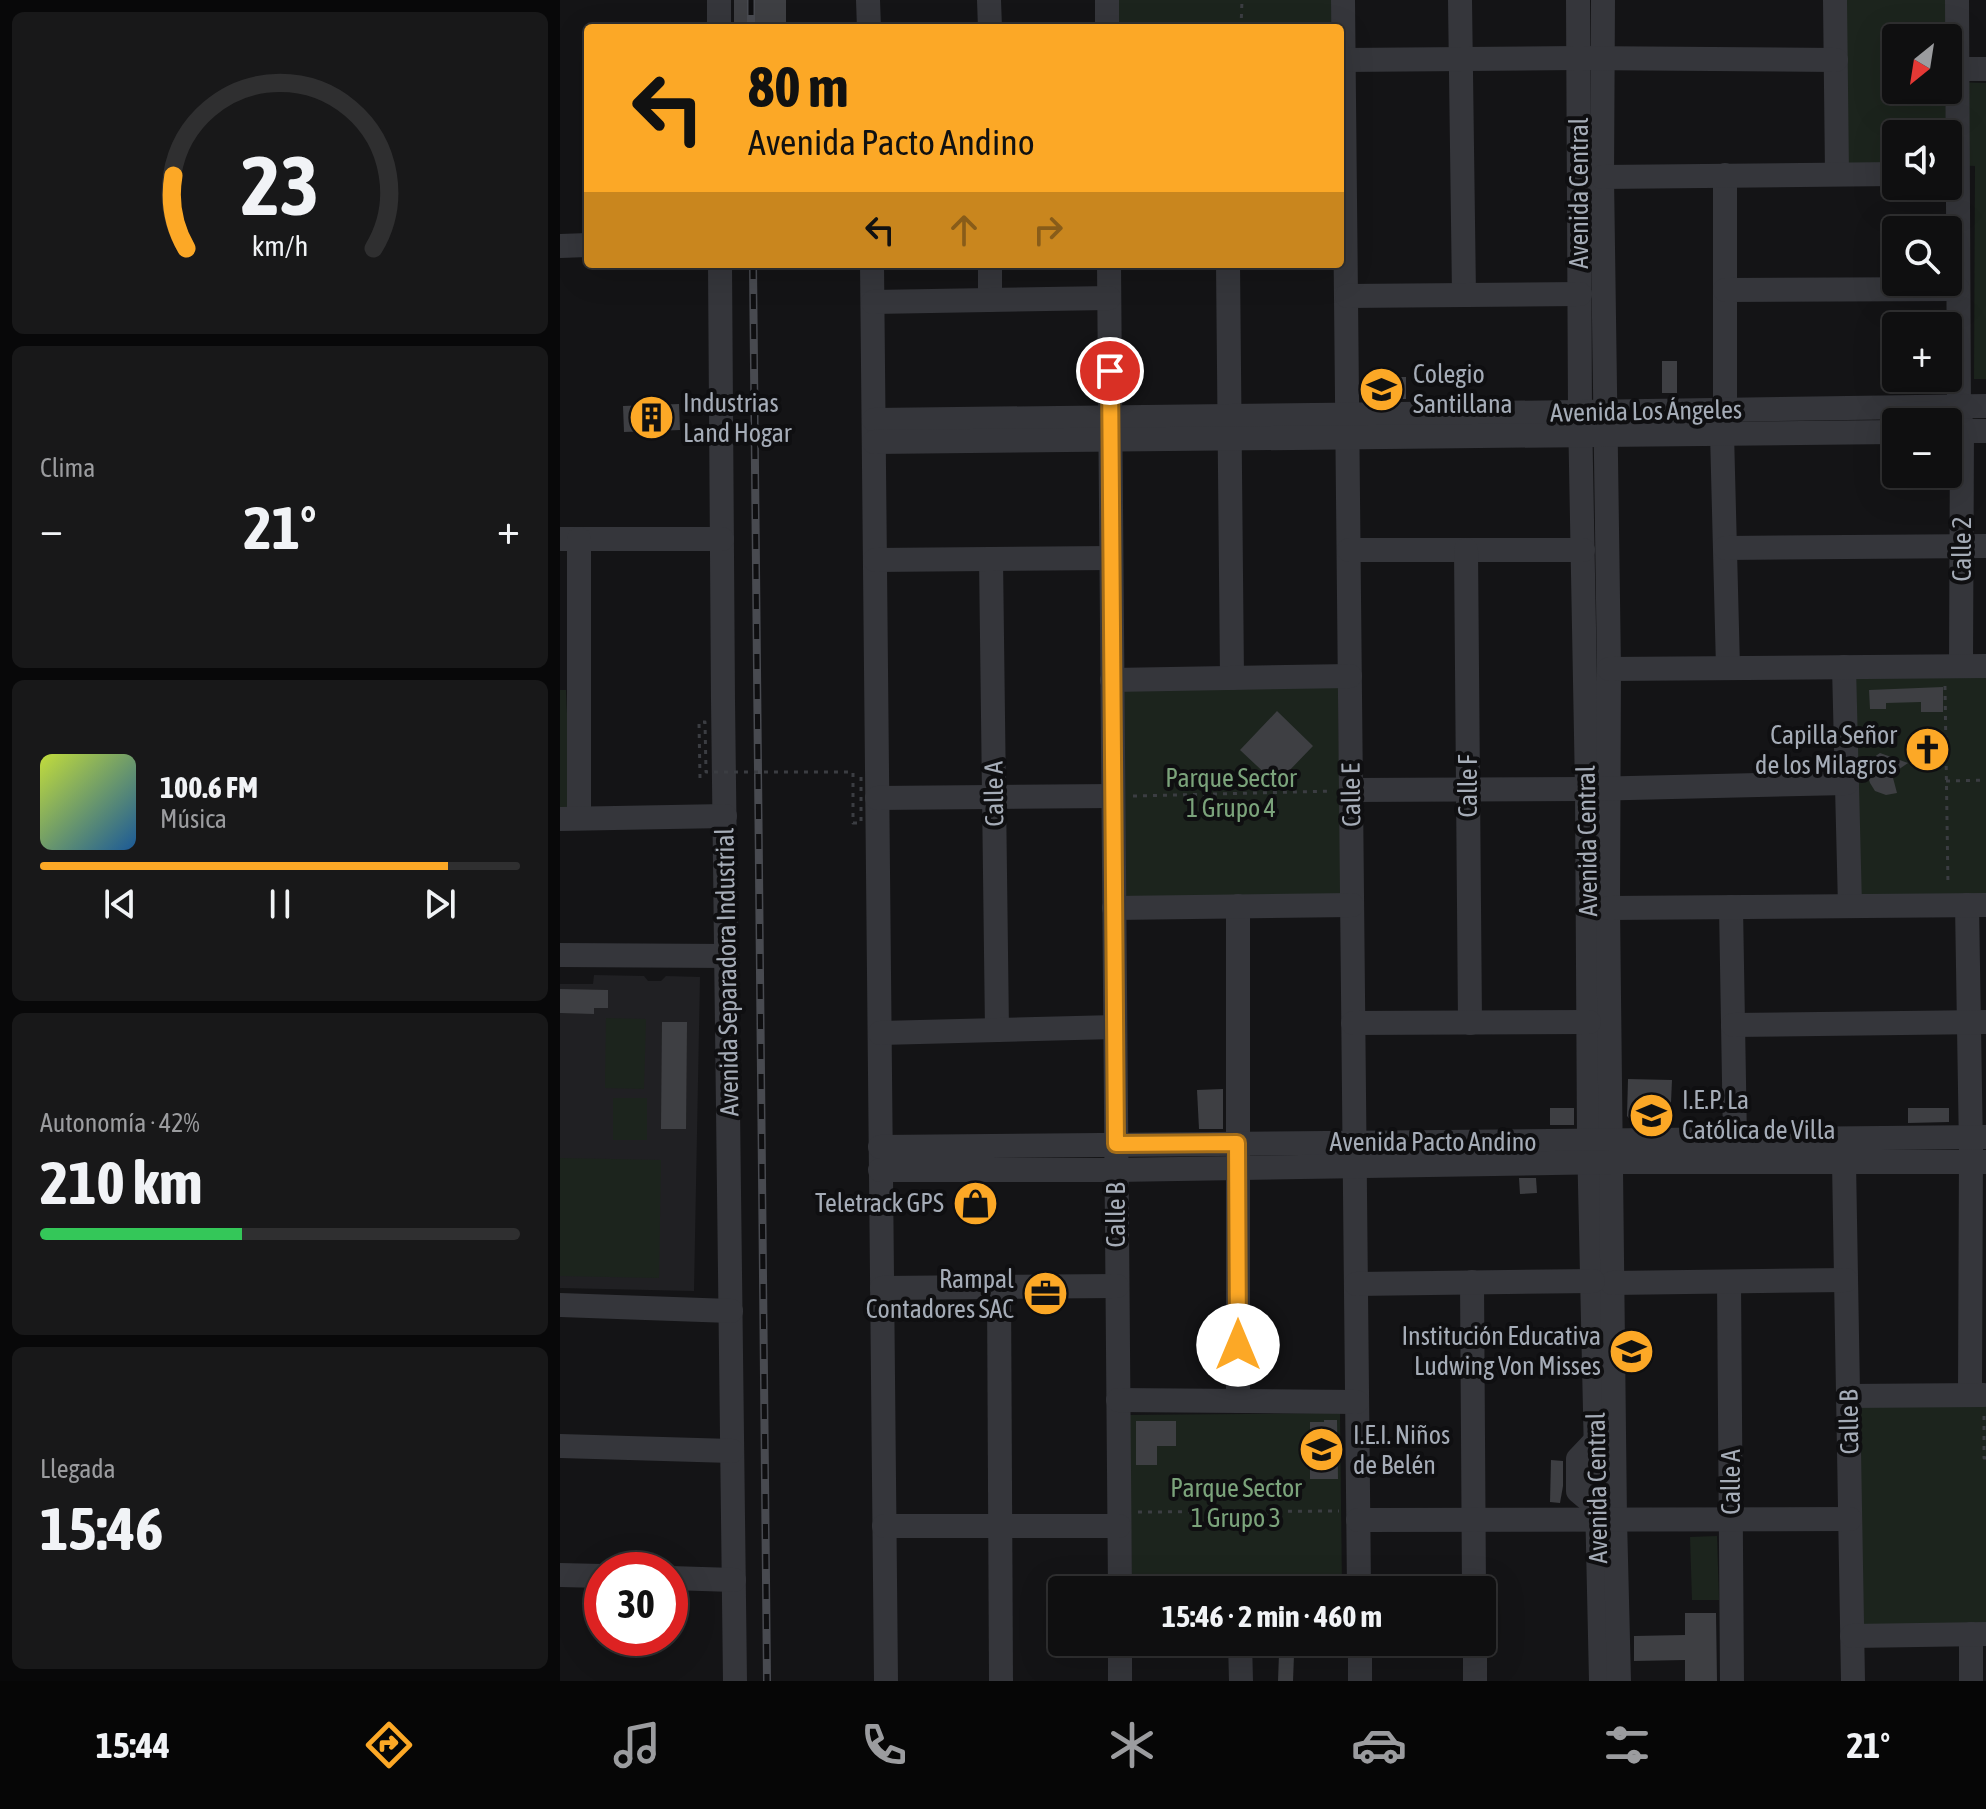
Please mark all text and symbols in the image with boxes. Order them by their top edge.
north arrow [1882,24,1962,104]
map controls [1882,24,1962,488]
text: 80 m [748,55,849,119]
icon: left [616,56,720,160]
street label: Avenida Central [1564,117,1594,269]
button: sound [1882,120,1962,200]
text: Avenida Pacto Andino [748,121,1035,163]
text: 23 [241,136,319,232]
icon: left [858,208,902,252]
icon: ahead [942,208,986,252]
icon: right [1026,208,1070,252]
button: search [1882,216,1962,296]
text: km/h [252,229,308,262]
button: + [1882,312,1962,392]
pin [1076,337,1144,405]
icon: arrive [1088,349,1132,393]
place label: Colegio Santillana [1413,359,1513,419]
school or university icon: Colegio Santillana [1358,365,1406,413]
place label: Industrias Land Hogar [683,388,792,448]
building icon: Industrias Land Hogar [628,394,676,442]
street label: Avenida Los Ángeles [1550,394,1742,428]
button: − [1882,408,1962,488]
text: Clima [40,453,95,483]
text: 21° [244,493,316,562]
text: − [40,503,63,553]
text: + [497,503,520,553]
street label: Calle 2 [1947,517,1977,581]
place label: Capilla Señor de los Milagros [1755,720,1897,780]
church icon: Capilla Señor de los Milagros [1904,726,1952,774]
street label: Calle F [1453,754,1483,818]
street label: Calle A [978,761,1010,827]
park label: Parque Sector 1 Grupo 4 [1165,763,1297,823]
street label: Calle E [1335,763,1367,827]
street label: Avenida Central [1571,765,1603,917]
text: 100.6 FM [160,770,258,804]
text: Música [160,804,227,834]
street label: Avenida Separadora Industrial [709,827,745,1117]
icon: previous [98,882,142,926]
icon: pause [258,882,302,926]
icon: next [418,882,462,926]
place label: I.E.P. La Católica de Villa [1682,1085,1836,1145]
school or university icon: I.E.P. La Católica de Villa [1627,1091,1675,1139]
text: Autonomía · 42% [40,1108,200,1138]
street label: Avenida Pacto Andino [1330,1127,1537,1157]
text: 210 km [40,1148,202,1217]
shop icon: Teletrack GPS [951,1179,999,1227]
street label: Calle B [1101,1182,1131,1248]
place label: Teletrack GPS [815,1188,944,1218]
place label: Rampal Contadores SAC [866,1264,1014,1324]
office icon: Rampal Contadores SAC [1021,1270,1069,1318]
position arrow [1196,1303,1280,1387]
place label: Institución Educativa Ludwing Von Misses [1401,1321,1601,1381]
school or university icon: Institución Educativa Ludwing Von Misses [1608,1327,1656,1375]
street label: Calle B [1833,1389,1865,1455]
street label: Avenida Central [1581,1412,1613,1564]
place label: I.E.I. Niños de Belén [1353,1420,1450,1480]
school or university icon: I.E.I. Niños de Belén [1298,1426,1346,1474]
street label: Calle A [1716,1449,1746,1515]
text: Llegada [40,1454,116,1484]
park label: Parque Sector 1 Grupo 3 [1170,1473,1302,1533]
text: 15:46 [40,1494,163,1563]
speed limit sign: 30 [584,1552,688,1656]
text: 15:46 · 2 min · 460 m [1162,1599,1382,1633]
icon: directions [361,1717,417,1773]
icon: music [609,1717,665,1773]
icon: phone [856,1717,912,1773]
icon: climate [1104,1717,1160,1773]
icon: car [1351,1717,1407,1773]
icon: filters [1599,1717,1655,1773]
text: 15:44 [96,1724,170,1766]
text: 21° [1846,1724,1890,1766]

